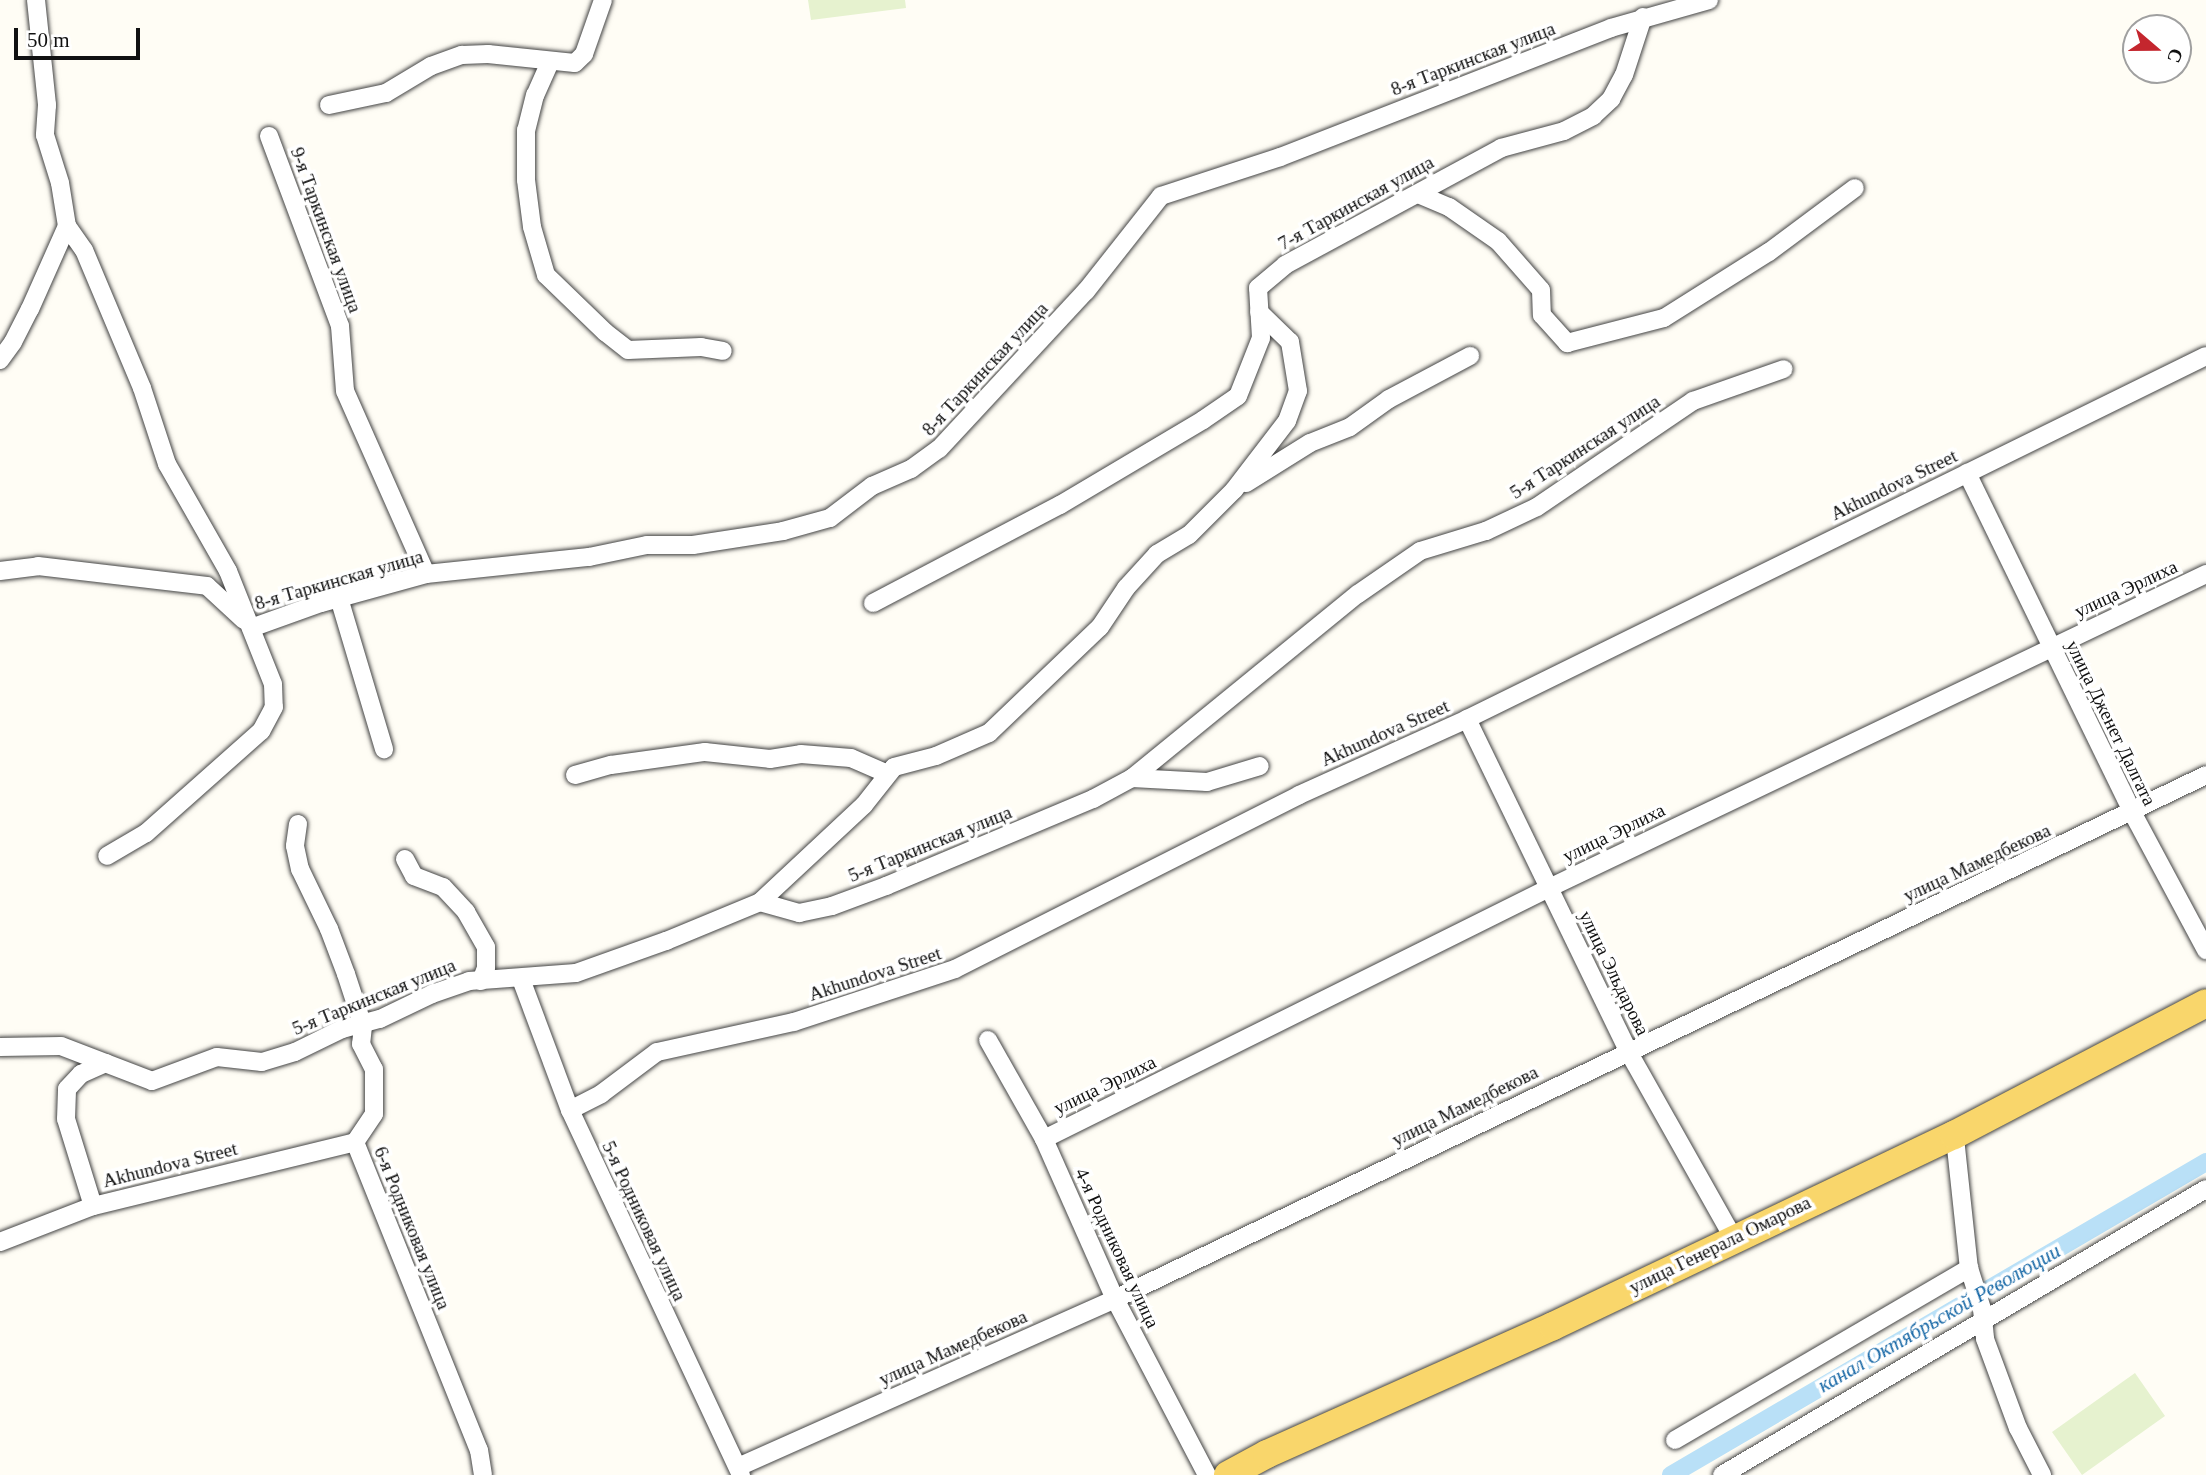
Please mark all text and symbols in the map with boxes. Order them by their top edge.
scale bar [18,14,144,58]
north arrow [2122,14,2192,84]
street label: 8-я Таркинская улица [1388,17,1558,101]
text: 50 m [27,28,70,52]
text: С [2163,46,2188,66]
street label: 9-я Таркинская улица [286,144,366,316]
street label: 7-я Таркинская улица [1274,151,1438,255]
street label: 8-я Таркинская улица [917,298,1053,440]
street label: 5-я Таркинская улица [1506,390,1664,504]
street label: Akhundova Street [1827,445,1961,525]
street label: 8-я Таркинская улица [252,545,426,615]
street label: улица Эрлиха [2071,555,2181,623]
street label: улица Дженет Далгата [2061,637,2161,809]
street label: Akhundova Street [1317,695,1453,771]
street label: улица Эрлиха [1559,798,1669,868]
street label: 5-я Таркинская улица [845,801,1015,887]
street label: улица Мамедбекова [1900,819,2054,907]
street label: улица Эльдарова [1574,907,1654,1039]
street label: Akhundova Street [806,942,944,1006]
street label: 5-я Таркинская улица [289,954,459,1040]
street label: улица Эрлиха [1050,1050,1160,1120]
street label: улица Мамедбекова [1388,1061,1542,1151]
street label: Akhundova Street [100,1137,240,1193]
street label: 5-я Родниковая улица [597,1137,691,1305]
street label: 6-я Родниковая улица [369,1143,455,1313]
street label: 4-я Родниковая улица [1070,1164,1164,1332]
street label: улица Генерала Омарова [1625,1191,1815,1299]
water label: канал Октябрьской Революции [1813,1238,2065,1398]
street label: улица Мамедбекова [875,1305,1031,1391]

